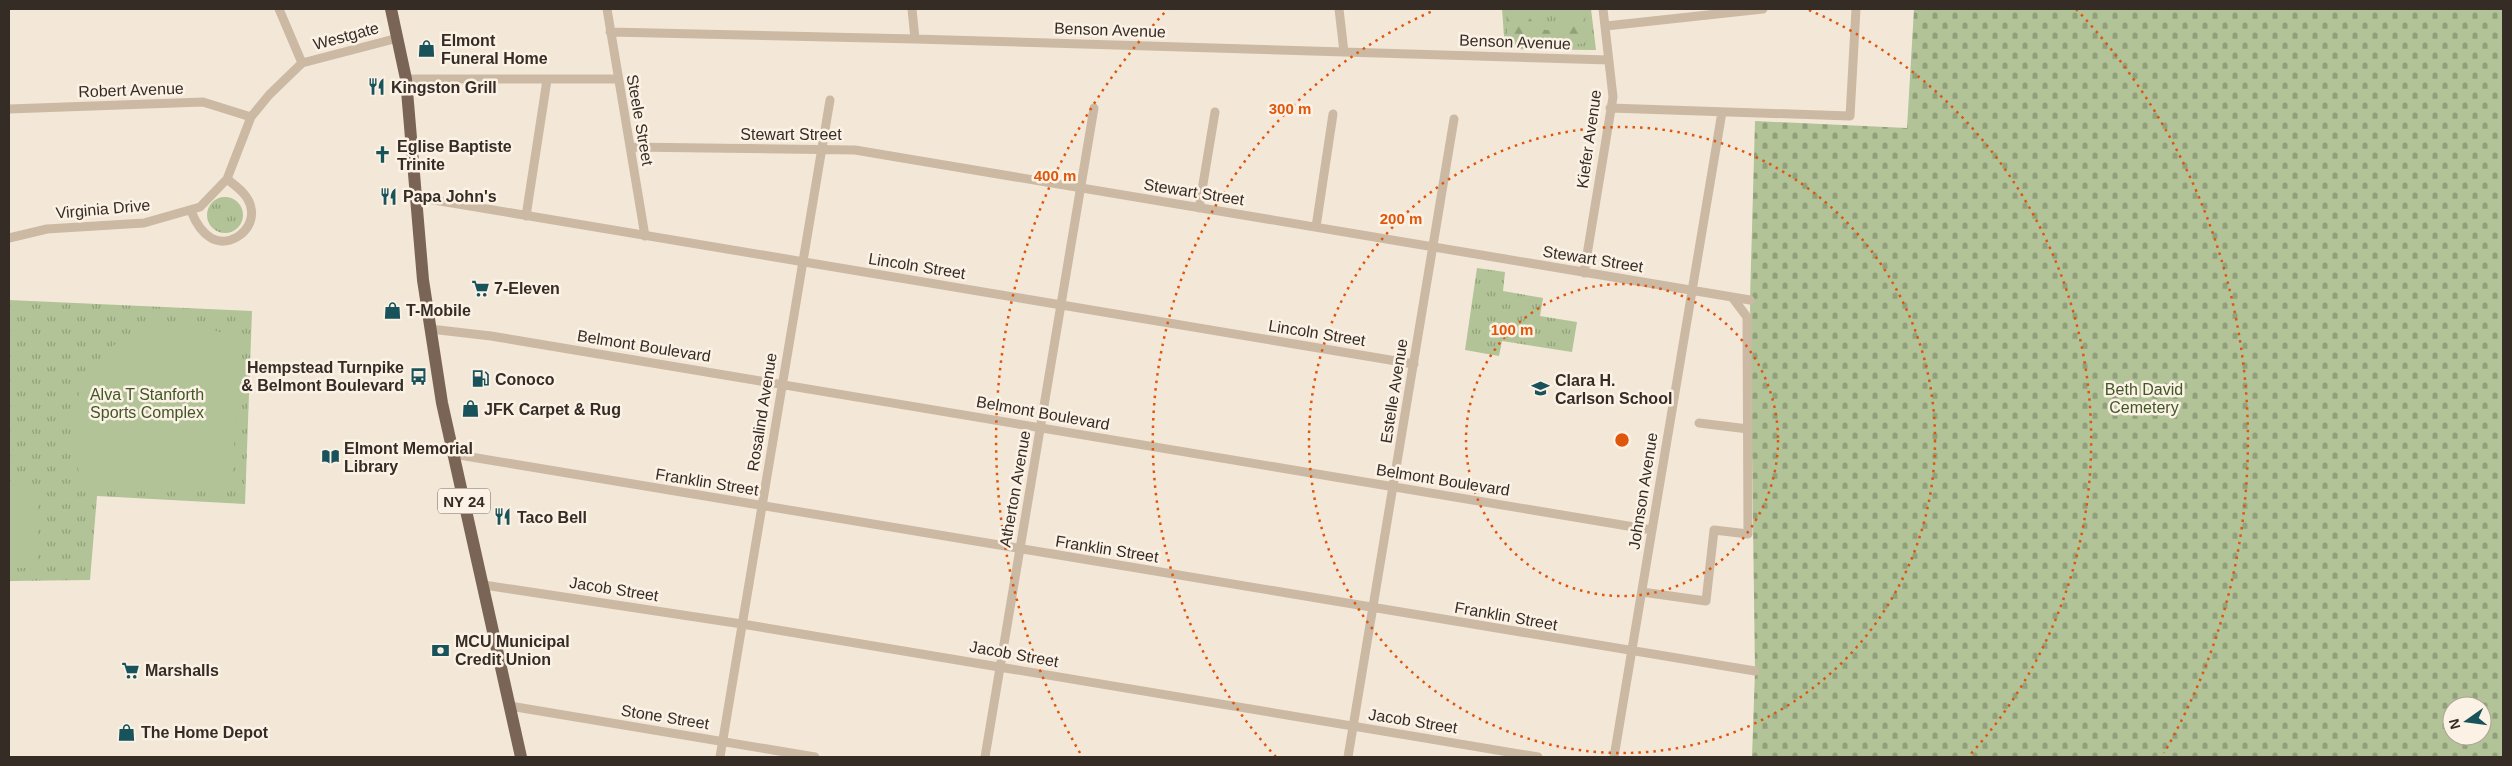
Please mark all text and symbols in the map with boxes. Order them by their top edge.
street label: Westgate [311,19,381,53]
street label: Benson Avenue [1054,20,1166,40]
place label: Elmont Funeral Home [441,32,548,67]
street label: Benson Avenue [1459,32,1571,52]
shop icon: Elmont Funeral Home [417,39,437,59]
street label: Steele Street [624,73,656,168]
restaurant icon: Kingston Grill [367,77,387,97]
place label: Kingston Grill [391,79,497,96]
street label: Robert Avenue [78,80,184,100]
street label: Kiefer Avenue [1574,89,1604,189]
text: 300 m [1269,100,1311,117]
street label: Stewart Street [740,126,842,143]
place label: Eglise Baptiste Trinite [397,138,512,173]
church icon: Eglise Baptiste Trinite [373,145,393,165]
text: 400 m [1034,167,1076,184]
street label: Stewart Street [1143,176,1246,208]
restaurant icon: Papa John's [379,186,399,206]
place label: Papa John's [403,188,497,205]
street label: Virginia Drive [55,196,151,222]
text: 200 m [1380,210,1422,227]
street label: Stewart Street [1542,243,1645,275]
street label: Lincoln Street [867,250,967,282]
supermarket icon: 7-Eleven [470,278,490,298]
place label: 7-Eleven [494,280,560,297]
shop icon: T-Mobile [382,300,402,320]
place label: T-Mobile [406,302,471,319]
street label: Lincoln Street [1267,317,1367,349]
text: 100 m [1491,321,1533,338]
street label: Belmont Boulevard [576,327,712,365]
street label: Estelle Avenue [1377,337,1411,444]
street label: Rosalind Avenue [744,351,780,472]
place label: Hempstead Turnpike & Belmont Boulevard [241,359,404,394]
bus stop icon: Hempstead Turnpike & Belmont Boulevard [408,366,428,386]
fuel station icon: Conoco [471,369,491,389]
place label: Conoco [495,371,555,388]
place label: Clara H. Carlson School [1555,372,1672,407]
school or university icon: Clara H. Carlson School [1531,379,1551,399]
park label: Beth David Cemetery [2105,381,2183,416]
park label: Alva T Stanforth Sports Complex [90,386,204,421]
street label: Belmont Boulevard [975,393,1111,433]
shop icon: JFK Carpet & Rug [460,399,480,419]
place label: JFK Carpet & Rug [484,401,621,418]
street label: Atherton Avenue [996,429,1034,549]
centre of rings [1613,431,1631,449]
street label: Johnson Avenue [1625,431,1661,551]
place label: Elmont Memorial Library [344,440,473,475]
library icon: Elmont Memorial Library [320,447,340,467]
street label: Belmont Boulevard [1375,461,1511,499]
street label: Franklin Street [654,465,760,499]
road number: NY 24 [438,488,490,514]
restaurant icon: Taco Bell [493,507,513,527]
place label: Taco Bell [517,509,587,526]
street label: Franklin Street [1054,532,1160,566]
street label: Jacob Street [568,574,660,605]
street label: Franklin Street [1453,599,1559,633]
place label: MCU Municipal Credit Union [455,633,570,668]
street label: Jacob Street [968,638,1060,670]
bank icon: MCU Municipal Credit Union [431,640,451,660]
supermarket icon: Marshalls [121,660,141,680]
place label: Marshalls [145,662,219,679]
north arrow [2442,696,2492,746]
street label: Stone Street [620,702,711,732]
street label: Jacob Street [1367,706,1459,737]
text: N [2445,717,2463,731]
shop icon: The Home Depot [117,722,137,742]
place label: The Home Depot [141,724,269,741]

